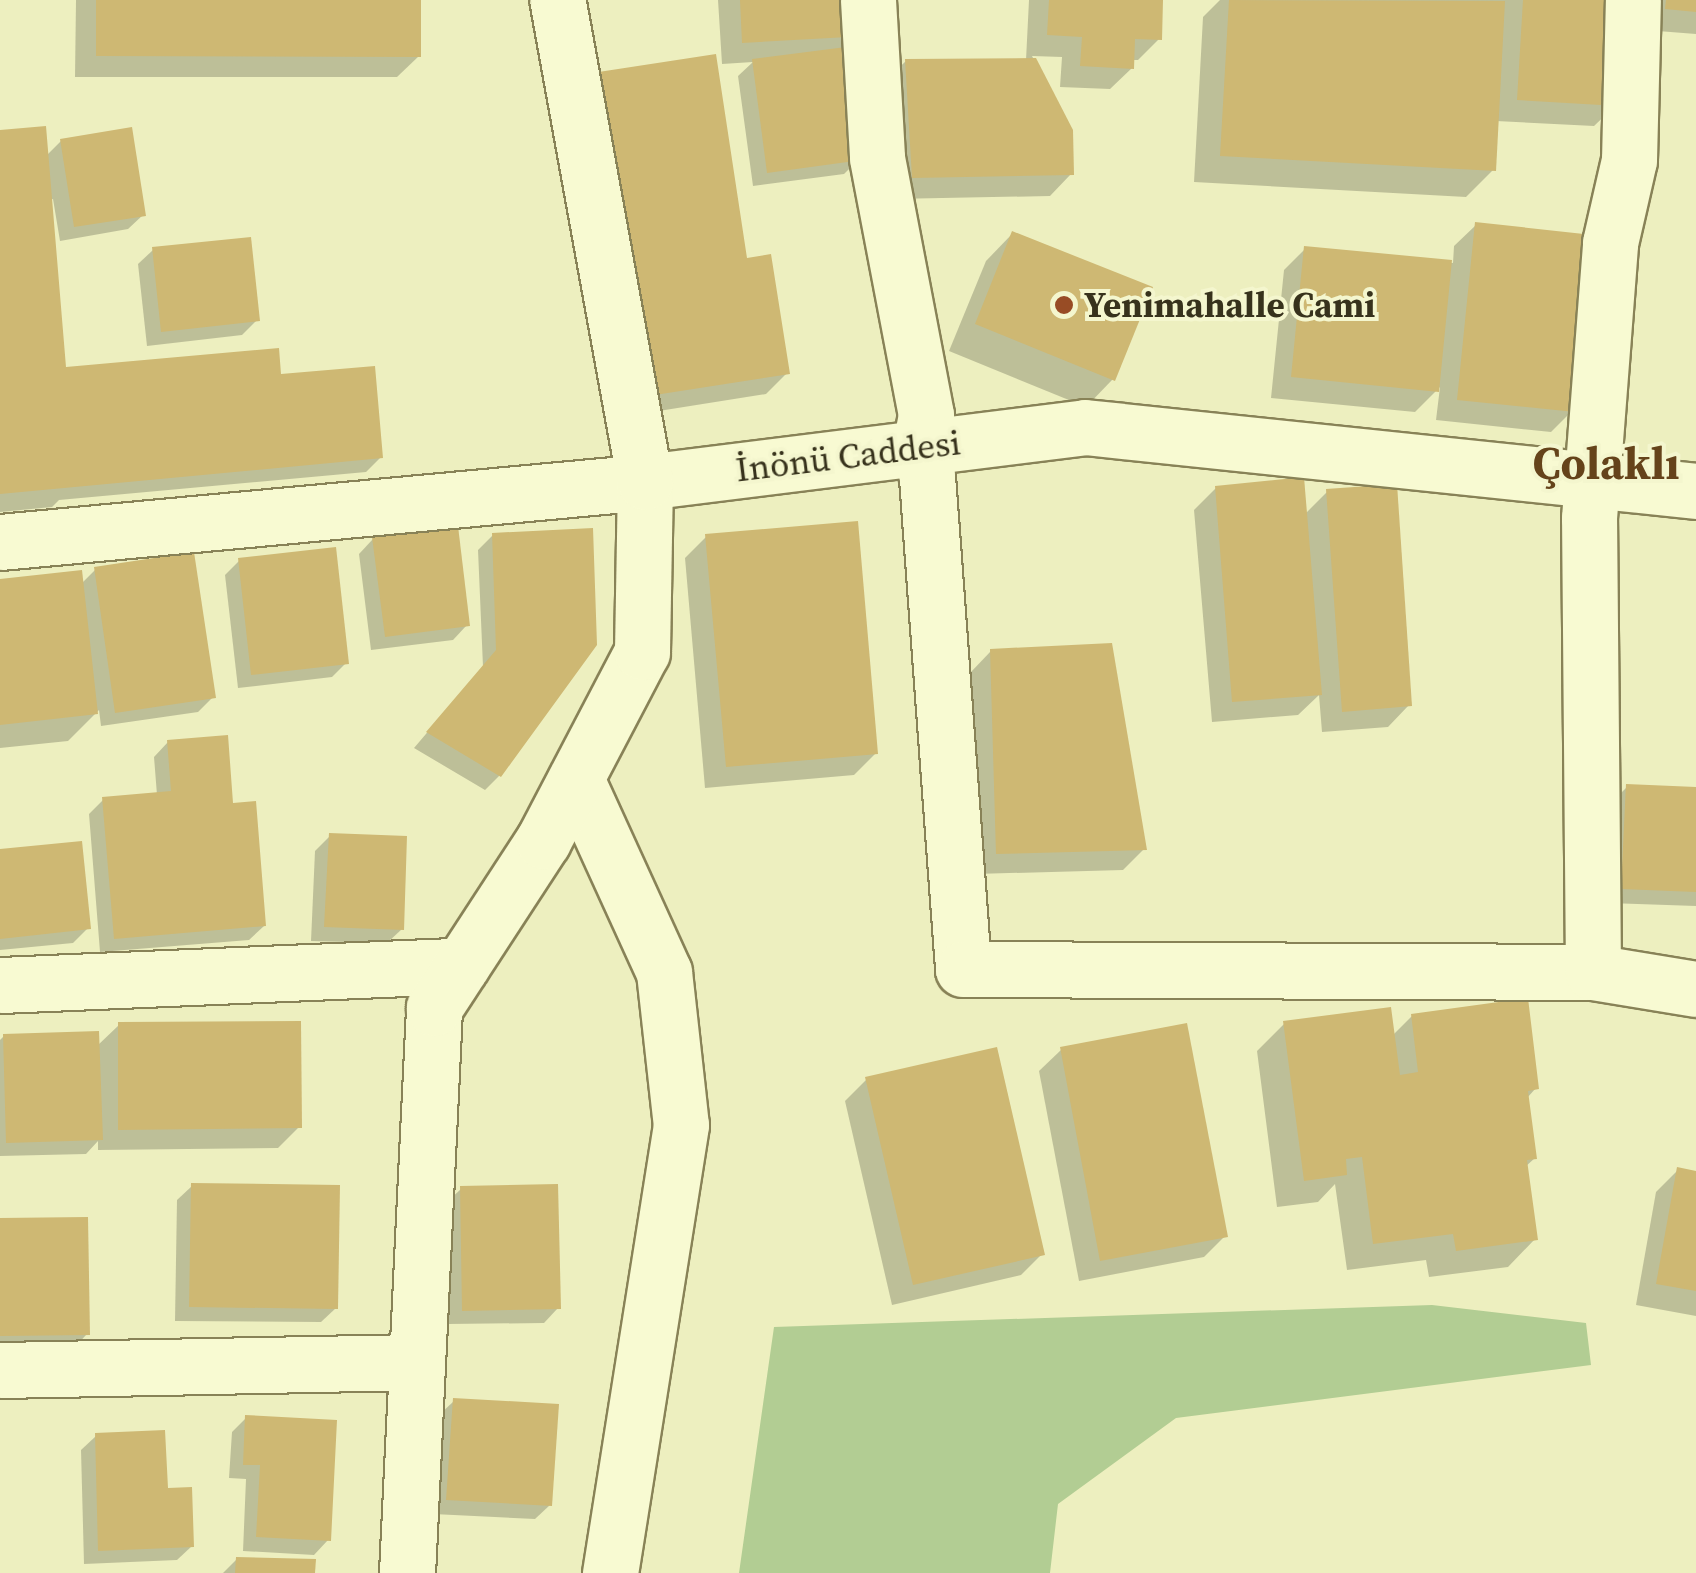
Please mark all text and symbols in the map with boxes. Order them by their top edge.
place label: Yenimahalle Cami [1084,284,1375,326]
marker: Yenimahalle Cami [1053,294,1075,316]
street label: İnönü Caddesi [733,421,963,491]
district label: Çolaklı [1533,437,1679,491]

